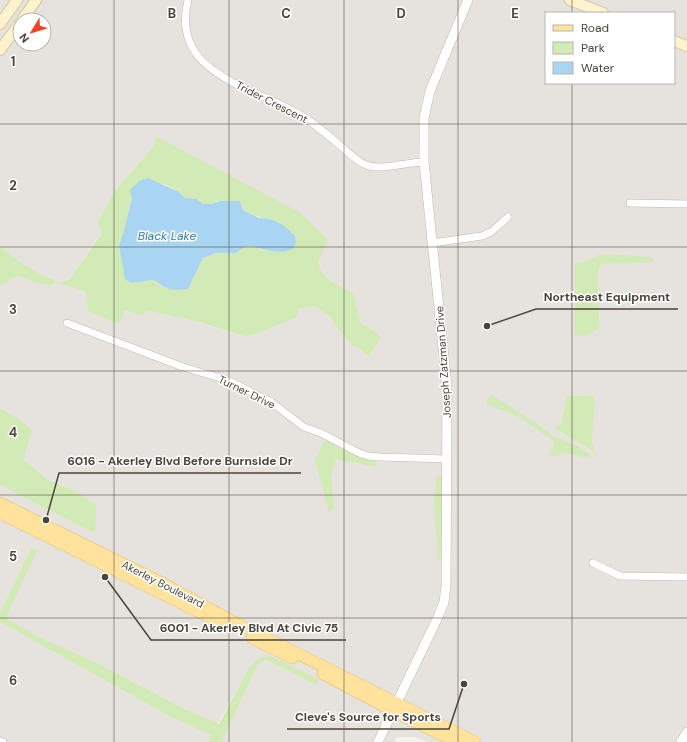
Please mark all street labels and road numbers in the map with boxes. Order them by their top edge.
street label: Trider Crescent [234,78,310,126]
street label: Joseph Zatzman Drive [432,306,454,418]
street label: Turner Drive [216,372,278,412]
street label: Akerley Boulevard [120,557,207,611]

